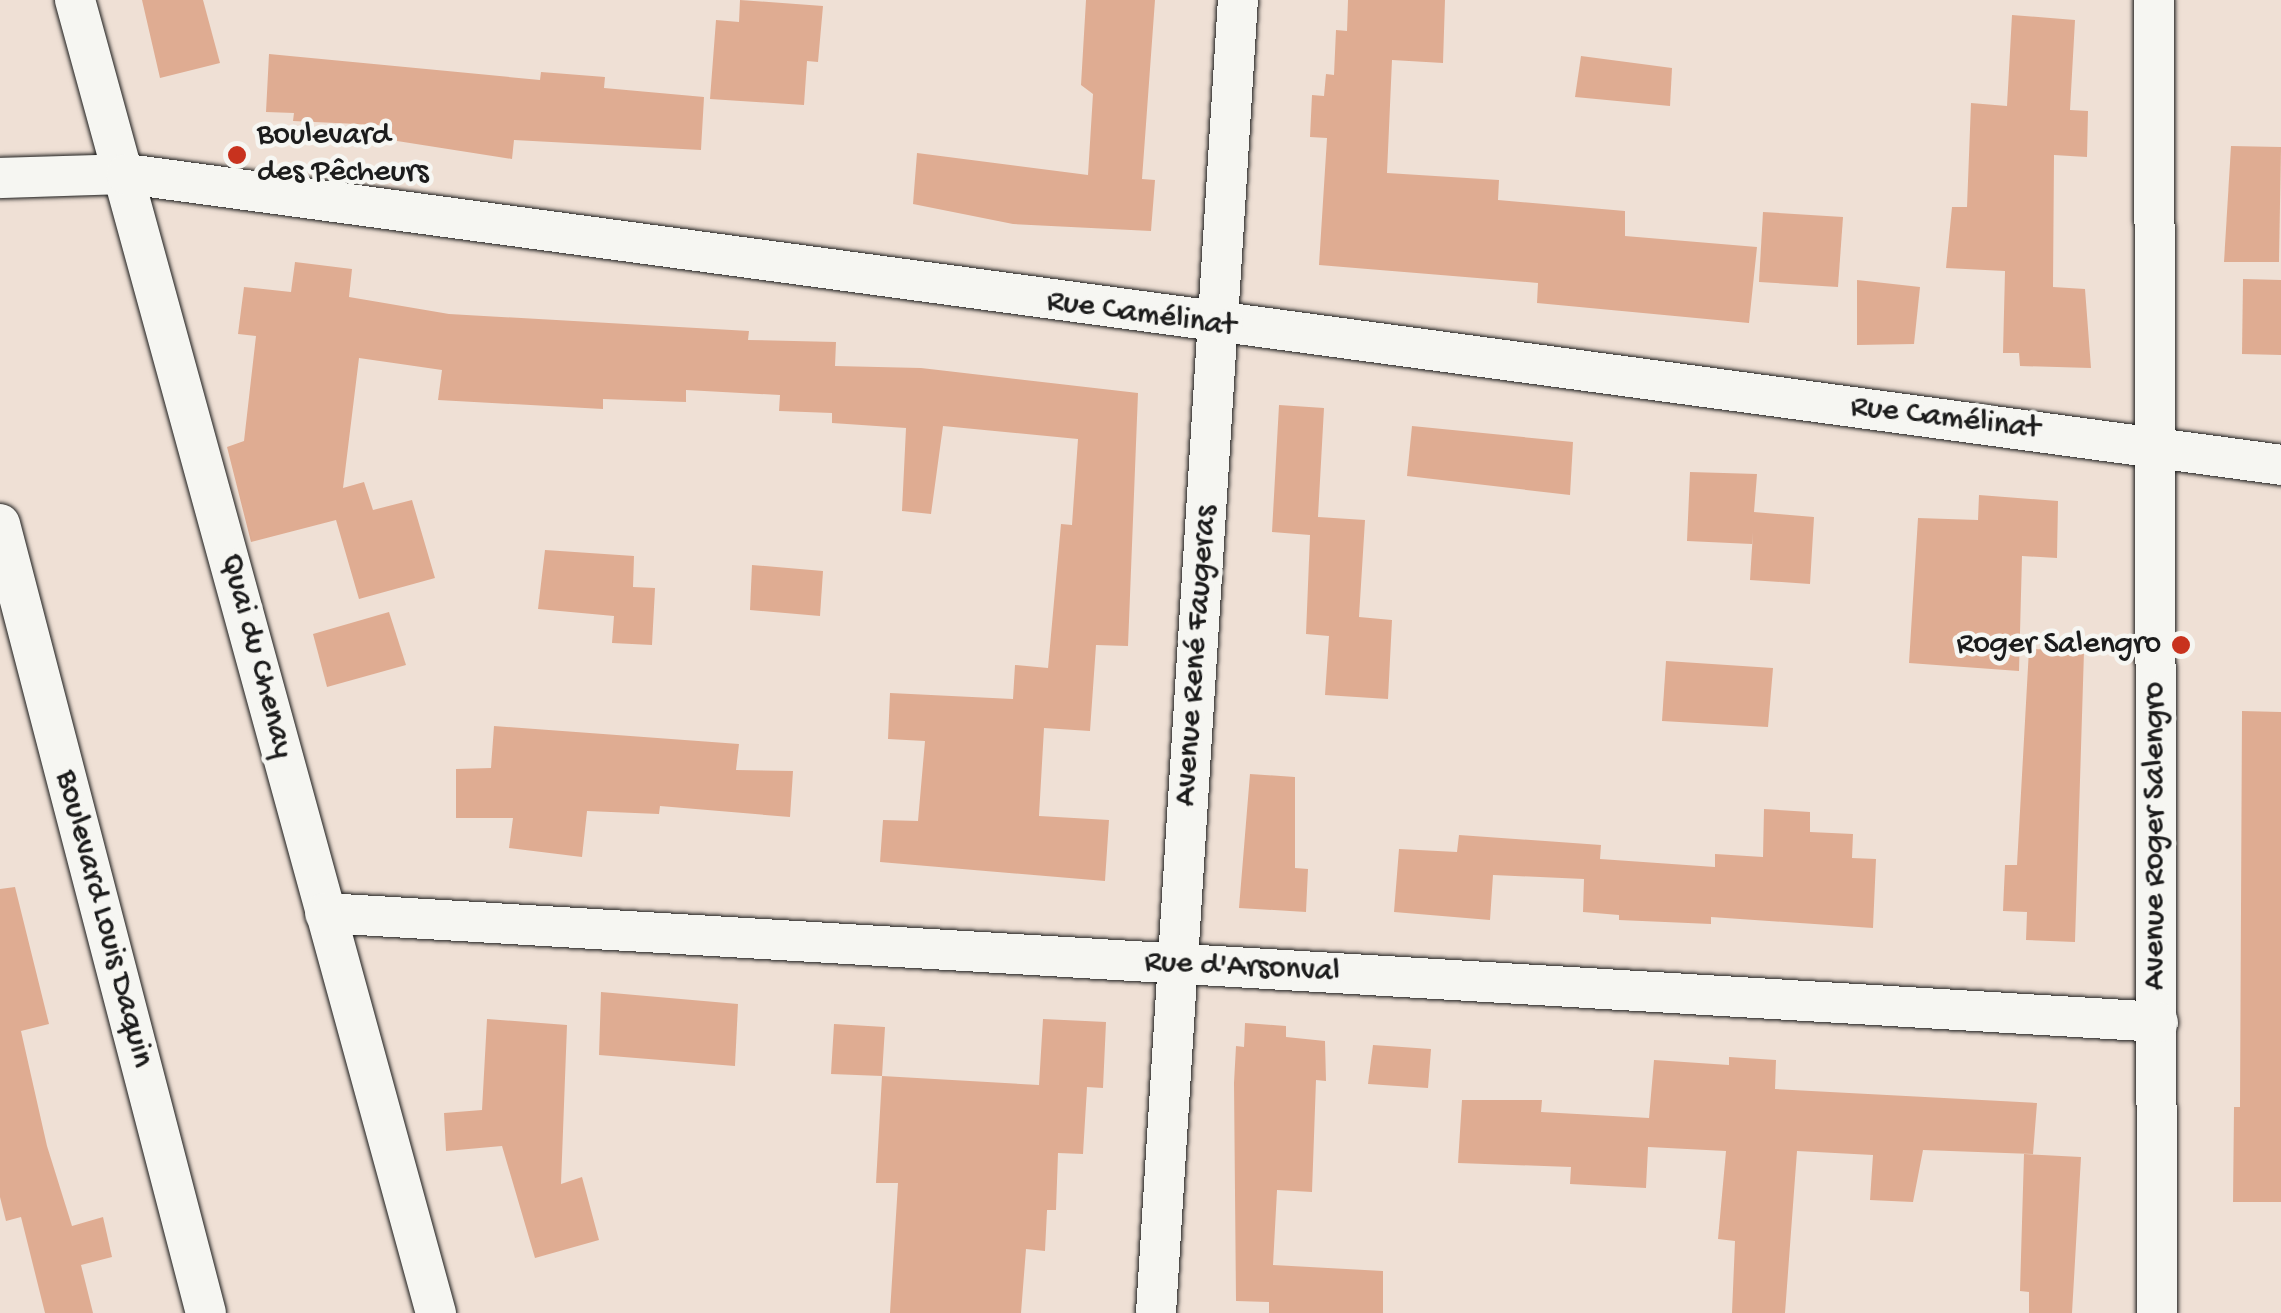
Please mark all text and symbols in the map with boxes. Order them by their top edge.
place label: Boulevard des Pêcheurs [257,118,428,193]
marker: Boulevard des Pêcheurs [226,144,248,166]
street label: Rue Camélinat [1044,283,1238,347]
street label: Rue Camélinat [1848,388,2042,450]
street label: Avenue René Faugeras [1167,504,1227,808]
street label: Quai du Chenay [210,550,302,762]
place label: Roger Salengro [1956,626,2161,664]
marker: Roger Salengro [2170,634,2192,656]
street label: Avenue Roger Salengro [2137,682,2175,990]
street label: Boulevard Louis Daquin [45,766,161,1072]
street label: Rue d'Arsonval [1143,944,1341,992]

